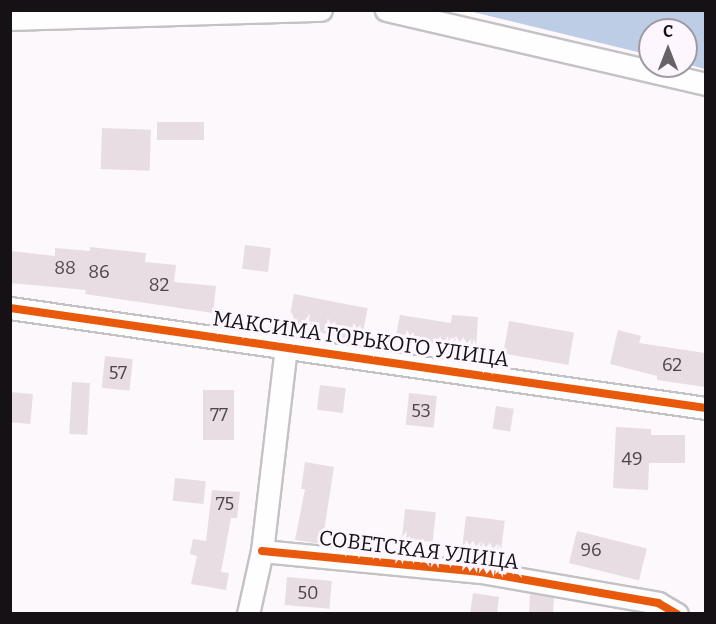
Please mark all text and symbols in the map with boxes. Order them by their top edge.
north arrow [638,18,698,78]
text: С [663,22,673,41]
house number: 88 [54,257,76,279]
house number: 86 [88,261,110,283]
house number: 82 [149,274,169,296]
street label: МАКСИМА ГОРЬКОГО УЛИЦА [211,306,511,372]
house number: 62 [662,354,682,376]
house number: 57 [109,362,127,384]
house number: 53 [411,400,431,422]
house number: 77 [210,404,228,426]
house number: 49 [621,448,643,470]
house number: 75 [216,493,234,515]
street label: СОВЕТСКАЯ УЛИЦА [317,525,521,575]
house number: 96 [580,539,602,561]
house number: 50 [297,582,319,604]

